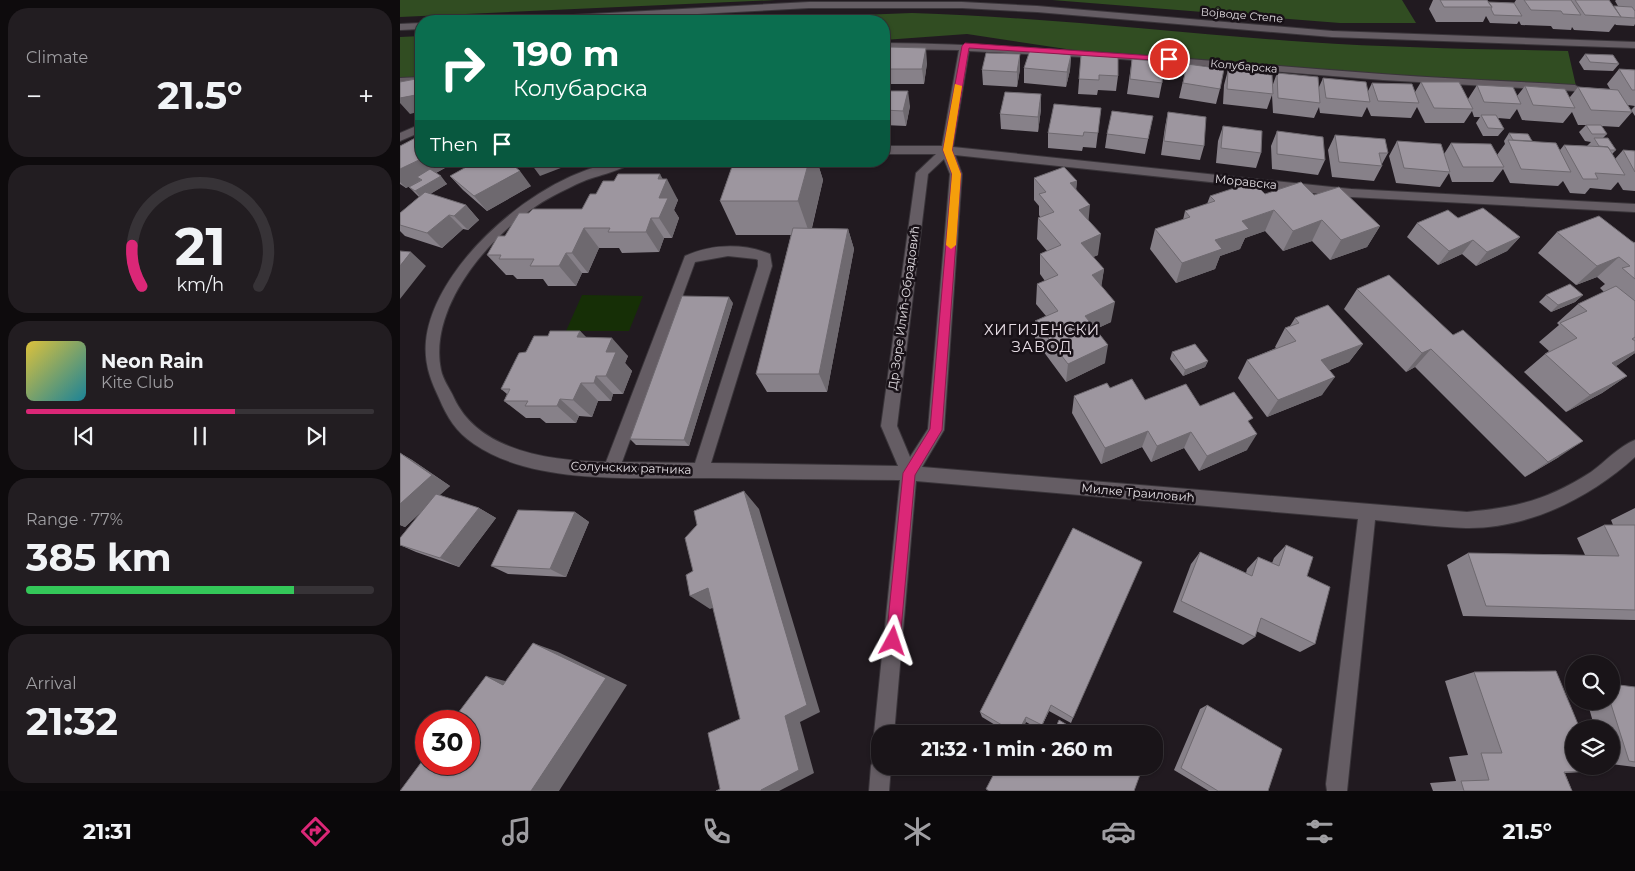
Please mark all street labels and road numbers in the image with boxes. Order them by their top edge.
street label: Војводе Степе [1200,4,1284,26]
street label: Колубарска [1210,56,1278,76]
street label: Моравска [1214,171,1278,192]
street label: Др Зоре Илић-Обрадовић [885,225,922,391]
street label: Солунских ратника [570,458,692,477]
street label: Милке Траиловић [1081,480,1195,505]

